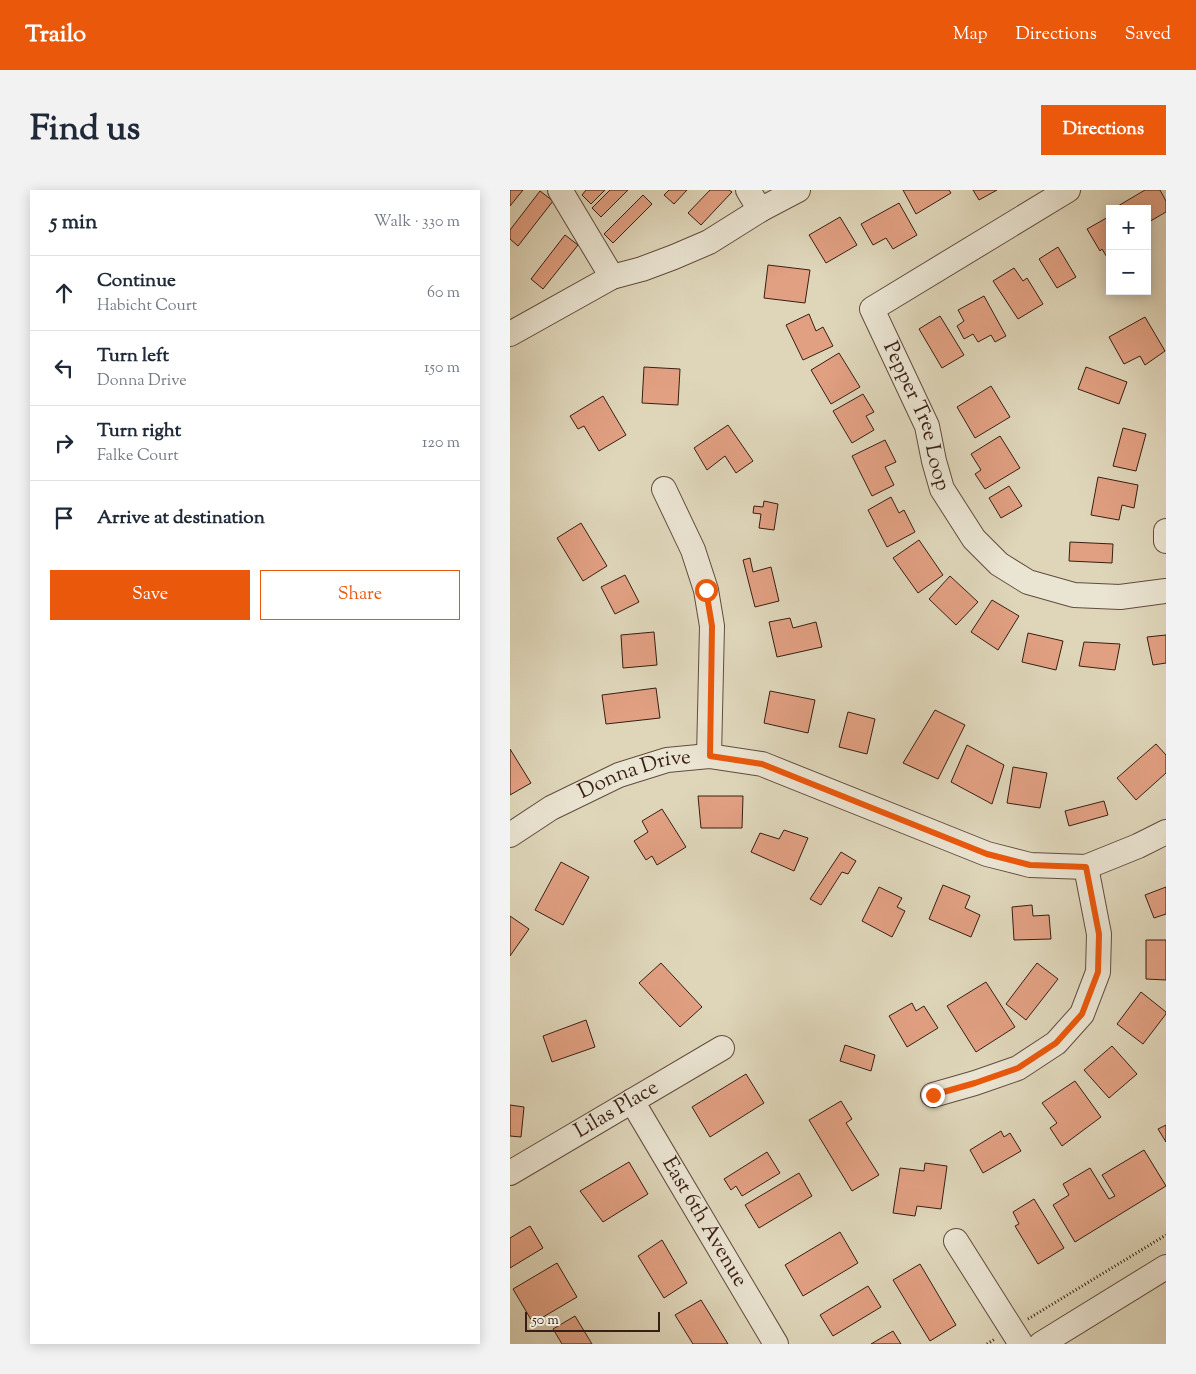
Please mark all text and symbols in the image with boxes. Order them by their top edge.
text: Trailo [25,18,86,52]
text: Map [953,22,988,48]
text: Directions [1016,22,1097,48]
text: Saved [1125,22,1171,48]
text: Find us [30,105,140,156]
button: Directions [1041,105,1166,155]
map controls [1106,205,1151,295]
button: + [1106,205,1151,250]
text: 5 min [50,208,97,238]
text: Walk · 330 m [374,211,460,234]
button: − [1106,250,1151,295]
text: Continue [97,268,176,295]
icon: ahead [50,279,78,307]
text: 60 m [427,282,460,305]
text: Habicht Court [97,295,197,318]
street label: Pepper Tree Loop [875,337,957,495]
text: Turn left [97,343,169,370]
icon: left [50,354,78,382]
text: 150 m [424,357,460,380]
text: Donna Drive [97,370,187,393]
text: Turn right [97,418,181,445]
icon: right [50,429,78,457]
text: 120 m [422,432,460,455]
text: Falke Court [97,445,179,468]
icon: arrive [50,504,78,532]
text: Arrive at destination [97,505,265,532]
button: Save [50,570,250,620]
button: Share [260,570,460,620]
route start [695,579,718,602]
street label: Donna Drive [573,743,692,807]
street label: Lilas Place [569,1073,665,1147]
route end [922,1084,945,1107]
street label: East 6th Avenue [654,1151,754,1293]
scale bar [525,1309,660,1332]
text: 50 m [532,1311,559,1331]

